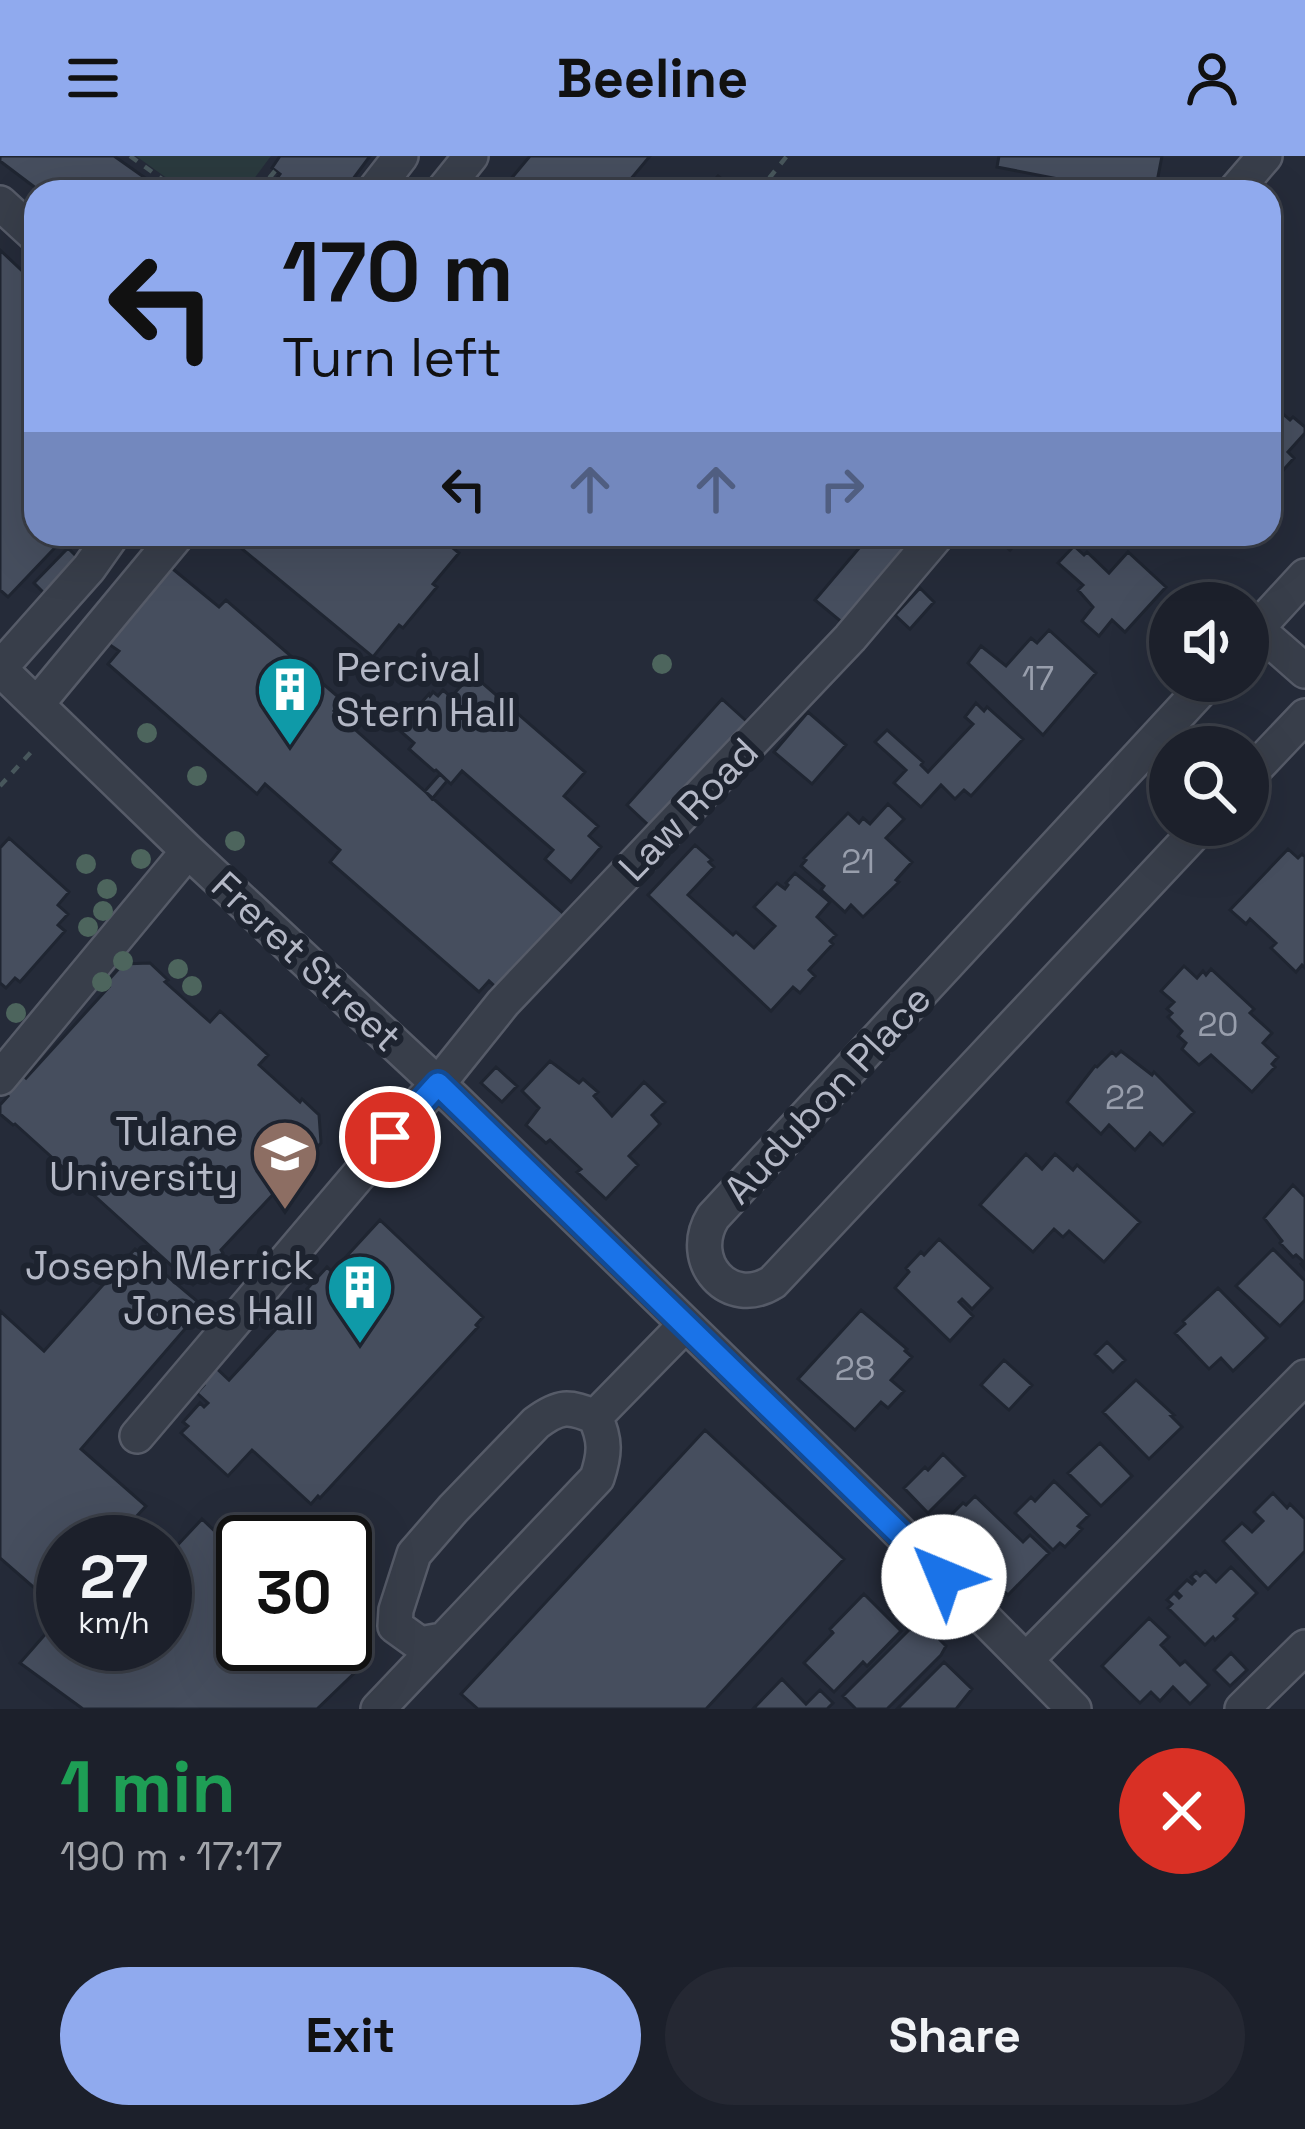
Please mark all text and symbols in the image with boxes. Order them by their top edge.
text: Beeline [557,44,748,113]
icon: menu [60,45,126,111]
icon: person [1179,45,1245,111]
text: 170 m [282,218,514,326]
icon: left [84,228,240,384]
text: Turn left [282,323,502,392]
icon: left [431,456,497,522]
icon: ahead [557,456,623,522]
icon: ahead [683,456,749,522]
icon: right [809,456,875,522]
map controls [1149,582,1269,846]
button: sound [1149,582,1269,702]
place label: Percival Stern Hall [336,643,516,737]
building icon: Percival Stern Hall [255,654,325,748]
house number: 17 [1022,658,1054,700]
button: search [1149,726,1269,846]
street label: Law Road [608,727,769,891]
house number: 21 [841,841,875,883]
street label: Freret Street [202,861,412,1062]
street label: Audubon Place [713,975,941,1214]
house number: 20 [1197,1004,1239,1046]
house number: 22 [1105,1077,1145,1119]
pin [339,1086,441,1188]
icon: arrive [357,1104,423,1170]
place label: Tulane University [49,1107,238,1201]
school or university icon: Tulane University [250,1118,320,1212]
place label: Joseph Merrick Jones Hall [25,1241,314,1335]
building icon: Joseph Merrick Jones Hall [325,1252,395,1346]
house number: 28 [835,1348,875,1390]
position arrow [881,1514,1007,1640]
speed limit sign: 30 [216,1515,372,1671]
text: 27 [80,1539,148,1616]
text: km/h [78,1603,150,1642]
text: 1 min [60,1741,236,1833]
button: close [1119,1748,1245,1874]
text: 190 m · 17:17 [60,1832,283,1881]
button: Exit [60,1967,641,2105]
button: Share [665,1967,1245,2105]

